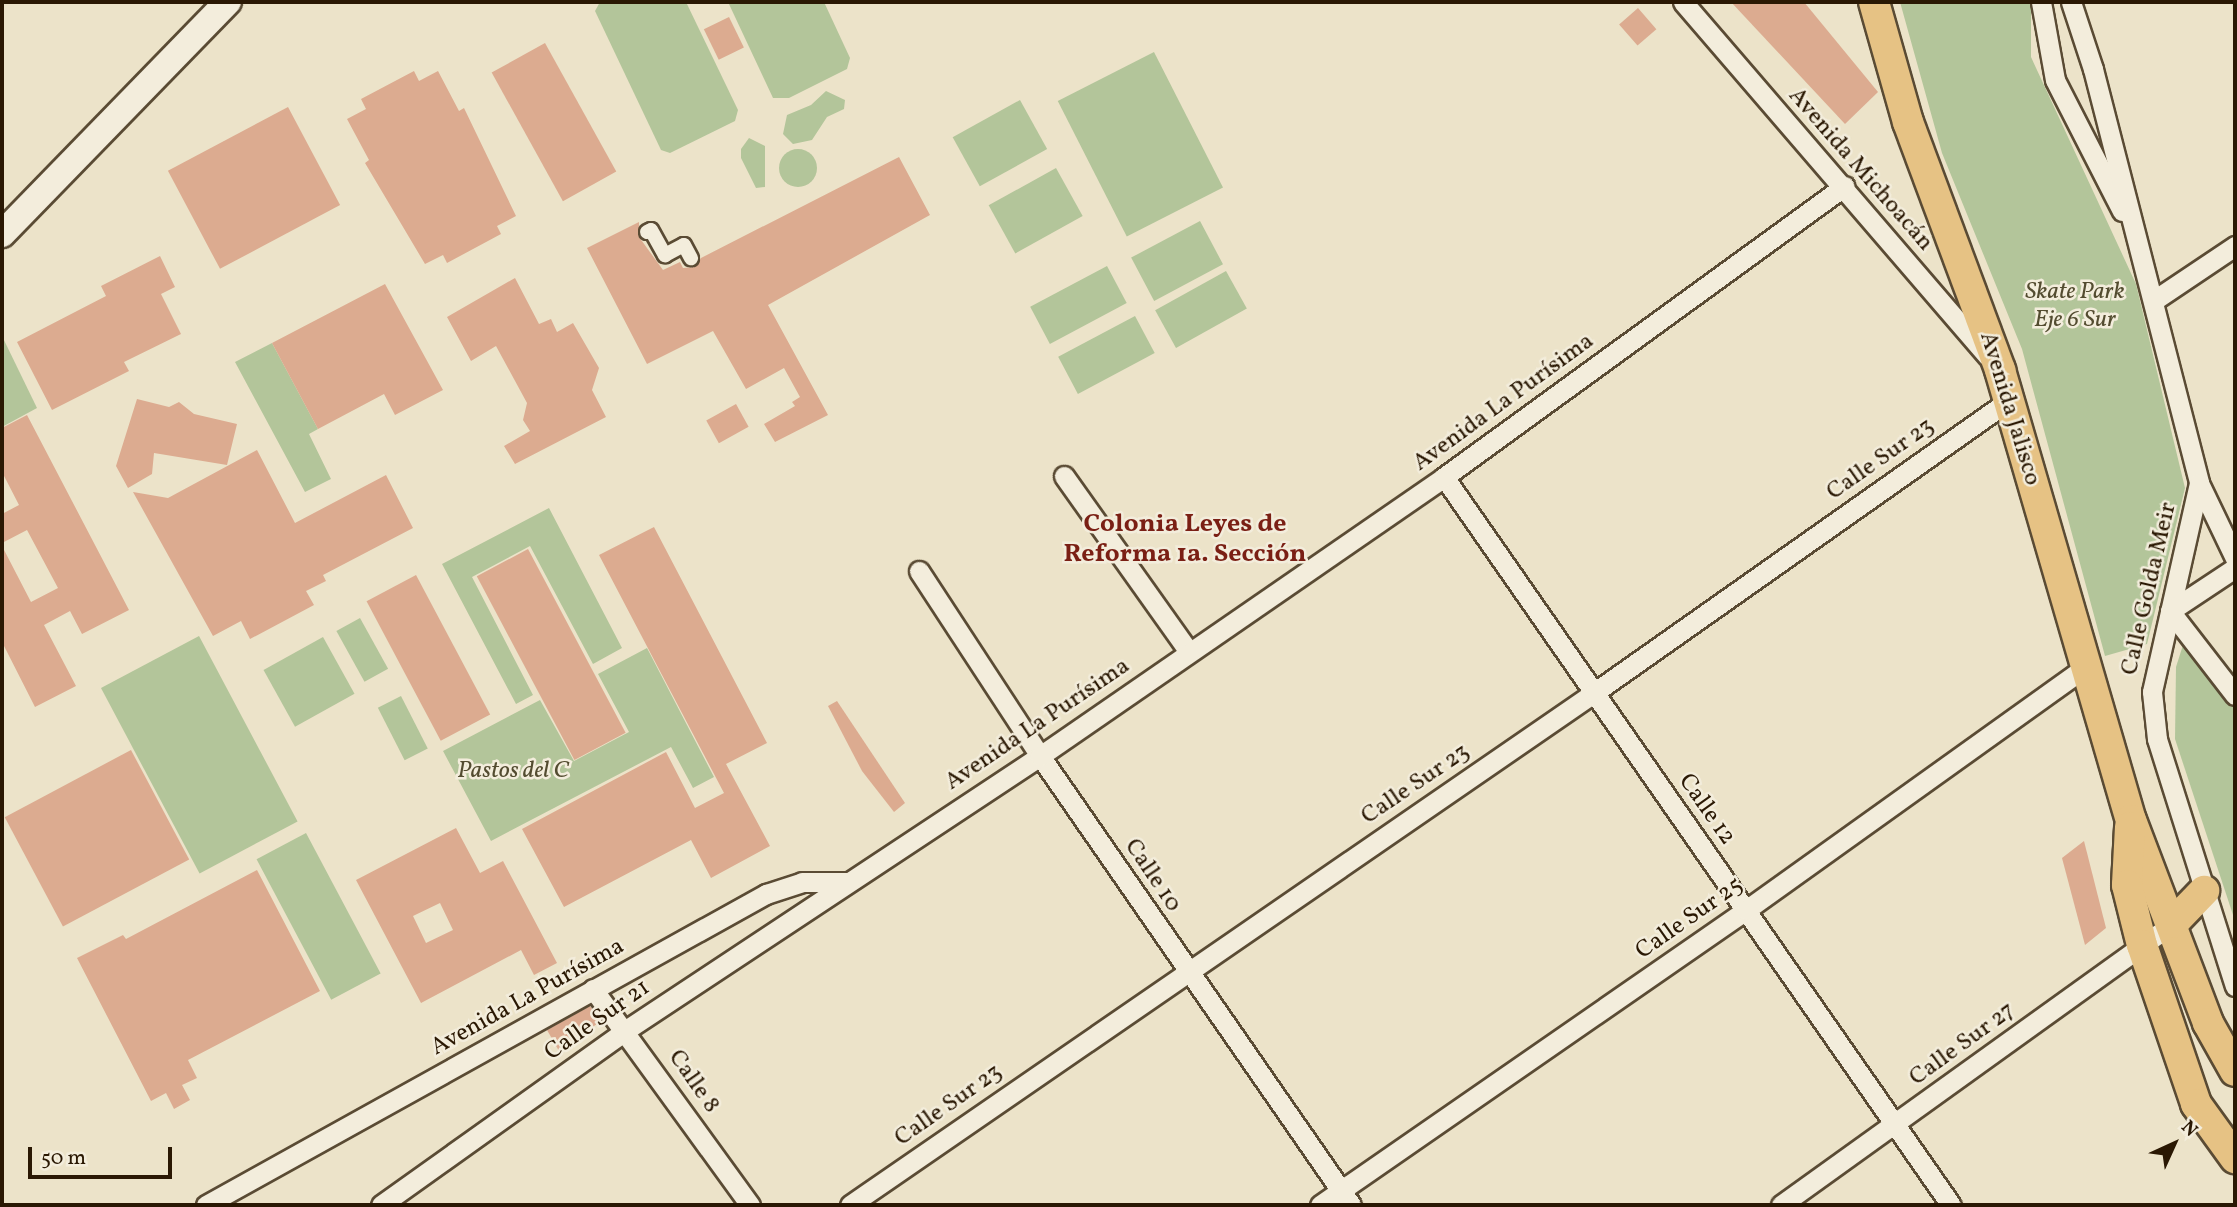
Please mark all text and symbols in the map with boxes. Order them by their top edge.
street label: Avenida Michoacán [1781,83,1939,257]
park label: Skate Park Eje 6 Sur [2025,279,2125,335]
street label: Avenida La Purísima [1408,328,1600,478]
street label: Avenida Jalisco [1972,329,2046,489]
street label: Calle Sur 23 [1822,413,1940,507]
street label: Calle Golda Meir [2116,500,2184,678]
district label: Colonia Leyes de Reforma 1a. Sección [1064,509,1306,570]
street label: Avenida La Purísima [940,652,1136,798]
street label: Calle Sur 23 [1356,738,1476,832]
park label: Pastos del C [457,758,569,786]
street label: Calle 12 [1671,769,1741,851]
street label: Calle 10 [1117,834,1187,918]
street label: Calle Sur 25 [1631,872,1749,966]
street label: Avenida La Purísima [426,933,630,1063]
street label: Calle Sur 21 [540,974,656,1068]
street label: Calle Sur 27 [1904,997,2022,1093]
street label: Calle 8 [661,1045,725,1119]
street label: Calle Sur 23 [890,1059,1008,1153]
north arrow [2139,1109,2209,1179]
text: N [2175,1115,2203,1143]
scale bar [32,1134,175,1178]
text: 50 m [41,1144,86,1173]

